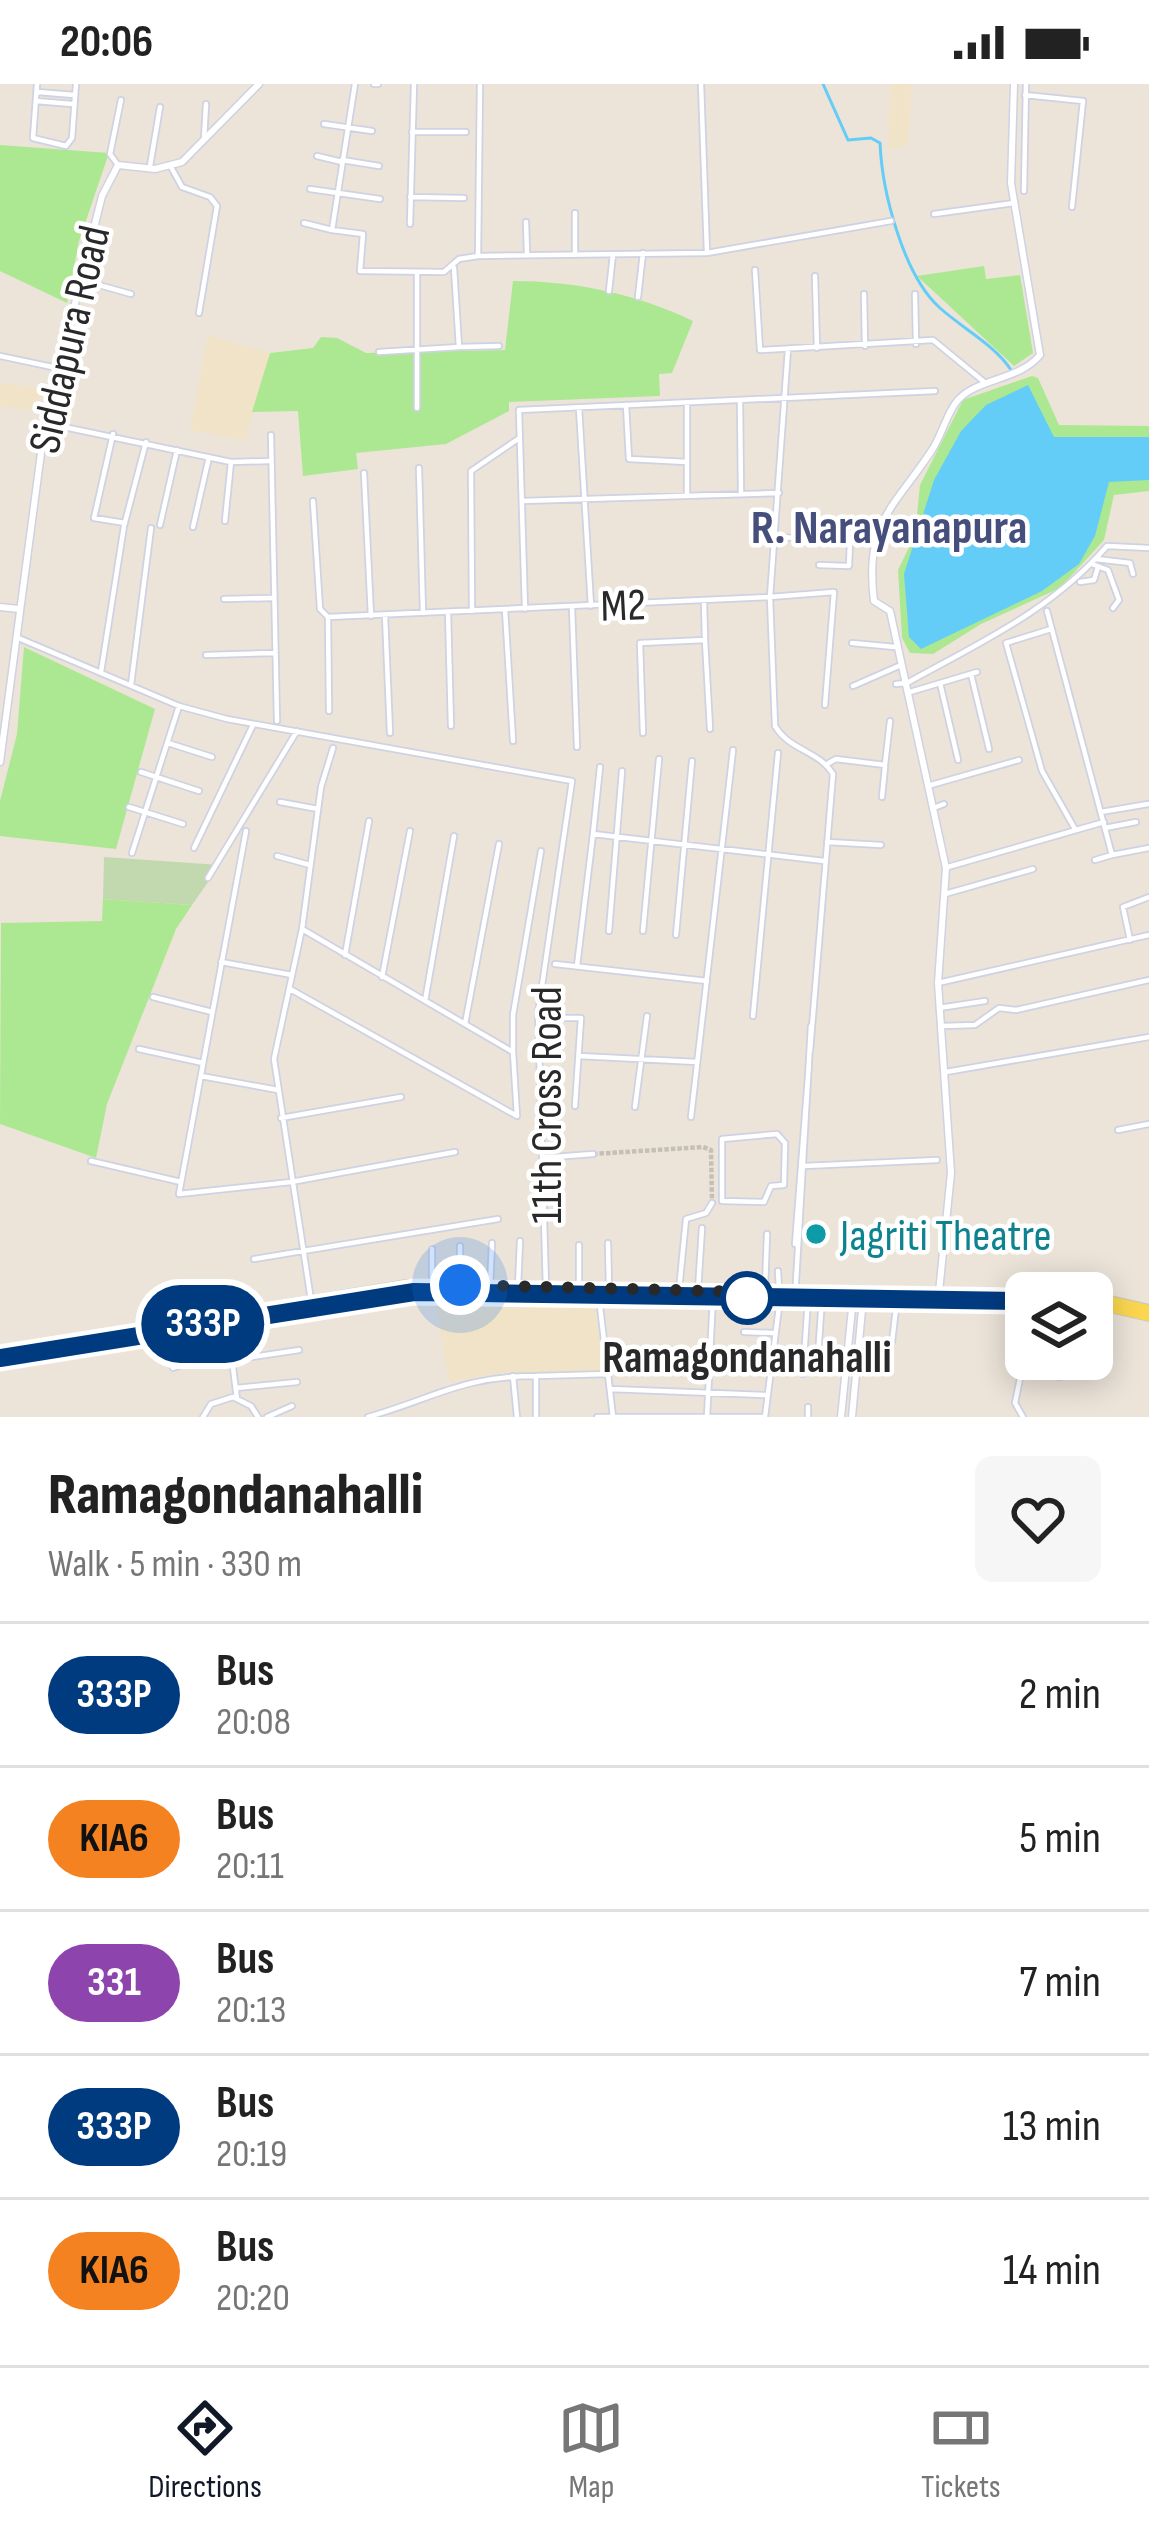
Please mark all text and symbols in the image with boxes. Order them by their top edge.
text: 20:06 [60,15,153,70]
street label: Siddapura Road [18,221,123,459]
district label: R. Narayanapura [751,500,1027,557]
street label: M2 [600,578,647,635]
street label: 11th Cross Road [520,986,575,1224]
place label: Jagriti Theatre [839,1209,1052,1264]
marker: Jagriti Theatre [803,1221,829,1247]
your location [430,1255,490,1315]
map controls [1005,1272,1113,1380]
button: layers [1005,1272,1113,1380]
marker: Ramagondanahalli [722,1273,772,1323]
line badge: 333P [119,1285,287,1363]
text: 333P [165,1298,241,1349]
place label: Ramagondanahalli [602,1331,892,1386]
button: heart [975,1456,1101,1582]
text: Ramagondanahalli [48,1462,423,1530]
text: Walk · 5 min · 330 m [48,1541,302,1588]
text: Bus [216,1644,274,1699]
text: 2 min [1019,1667,1101,1722]
text: 333P [76,1669,152,1720]
text: 20:08 [216,1699,291,1746]
text: Bus [216,1788,274,1843]
text: 5 min [1019,1811,1101,1866]
text: KIA6 [79,1813,149,1864]
text: 20:11 [216,1843,284,1890]
text: Bus [216,1932,274,1987]
text: 7 min [1019,1955,1101,2010]
text: 331 [87,1957,141,2008]
text: 20:13 [216,1987,286,2034]
text: Bus [216,2076,274,2131]
text: 13 min [1003,2099,1101,2154]
text: 333P [76,2101,152,2152]
text: 20:19 [216,2131,287,2178]
text: Bus [216,2220,274,2275]
text: 14 min [1003,2243,1101,2298]
text: KIA6 [79,2245,149,2296]
text: 20:20 [216,2275,290,2322]
tab: Directions [148,2395,262,2507]
tab: Map [558,2395,624,2507]
tab: Tickets [921,2395,1001,2507]

